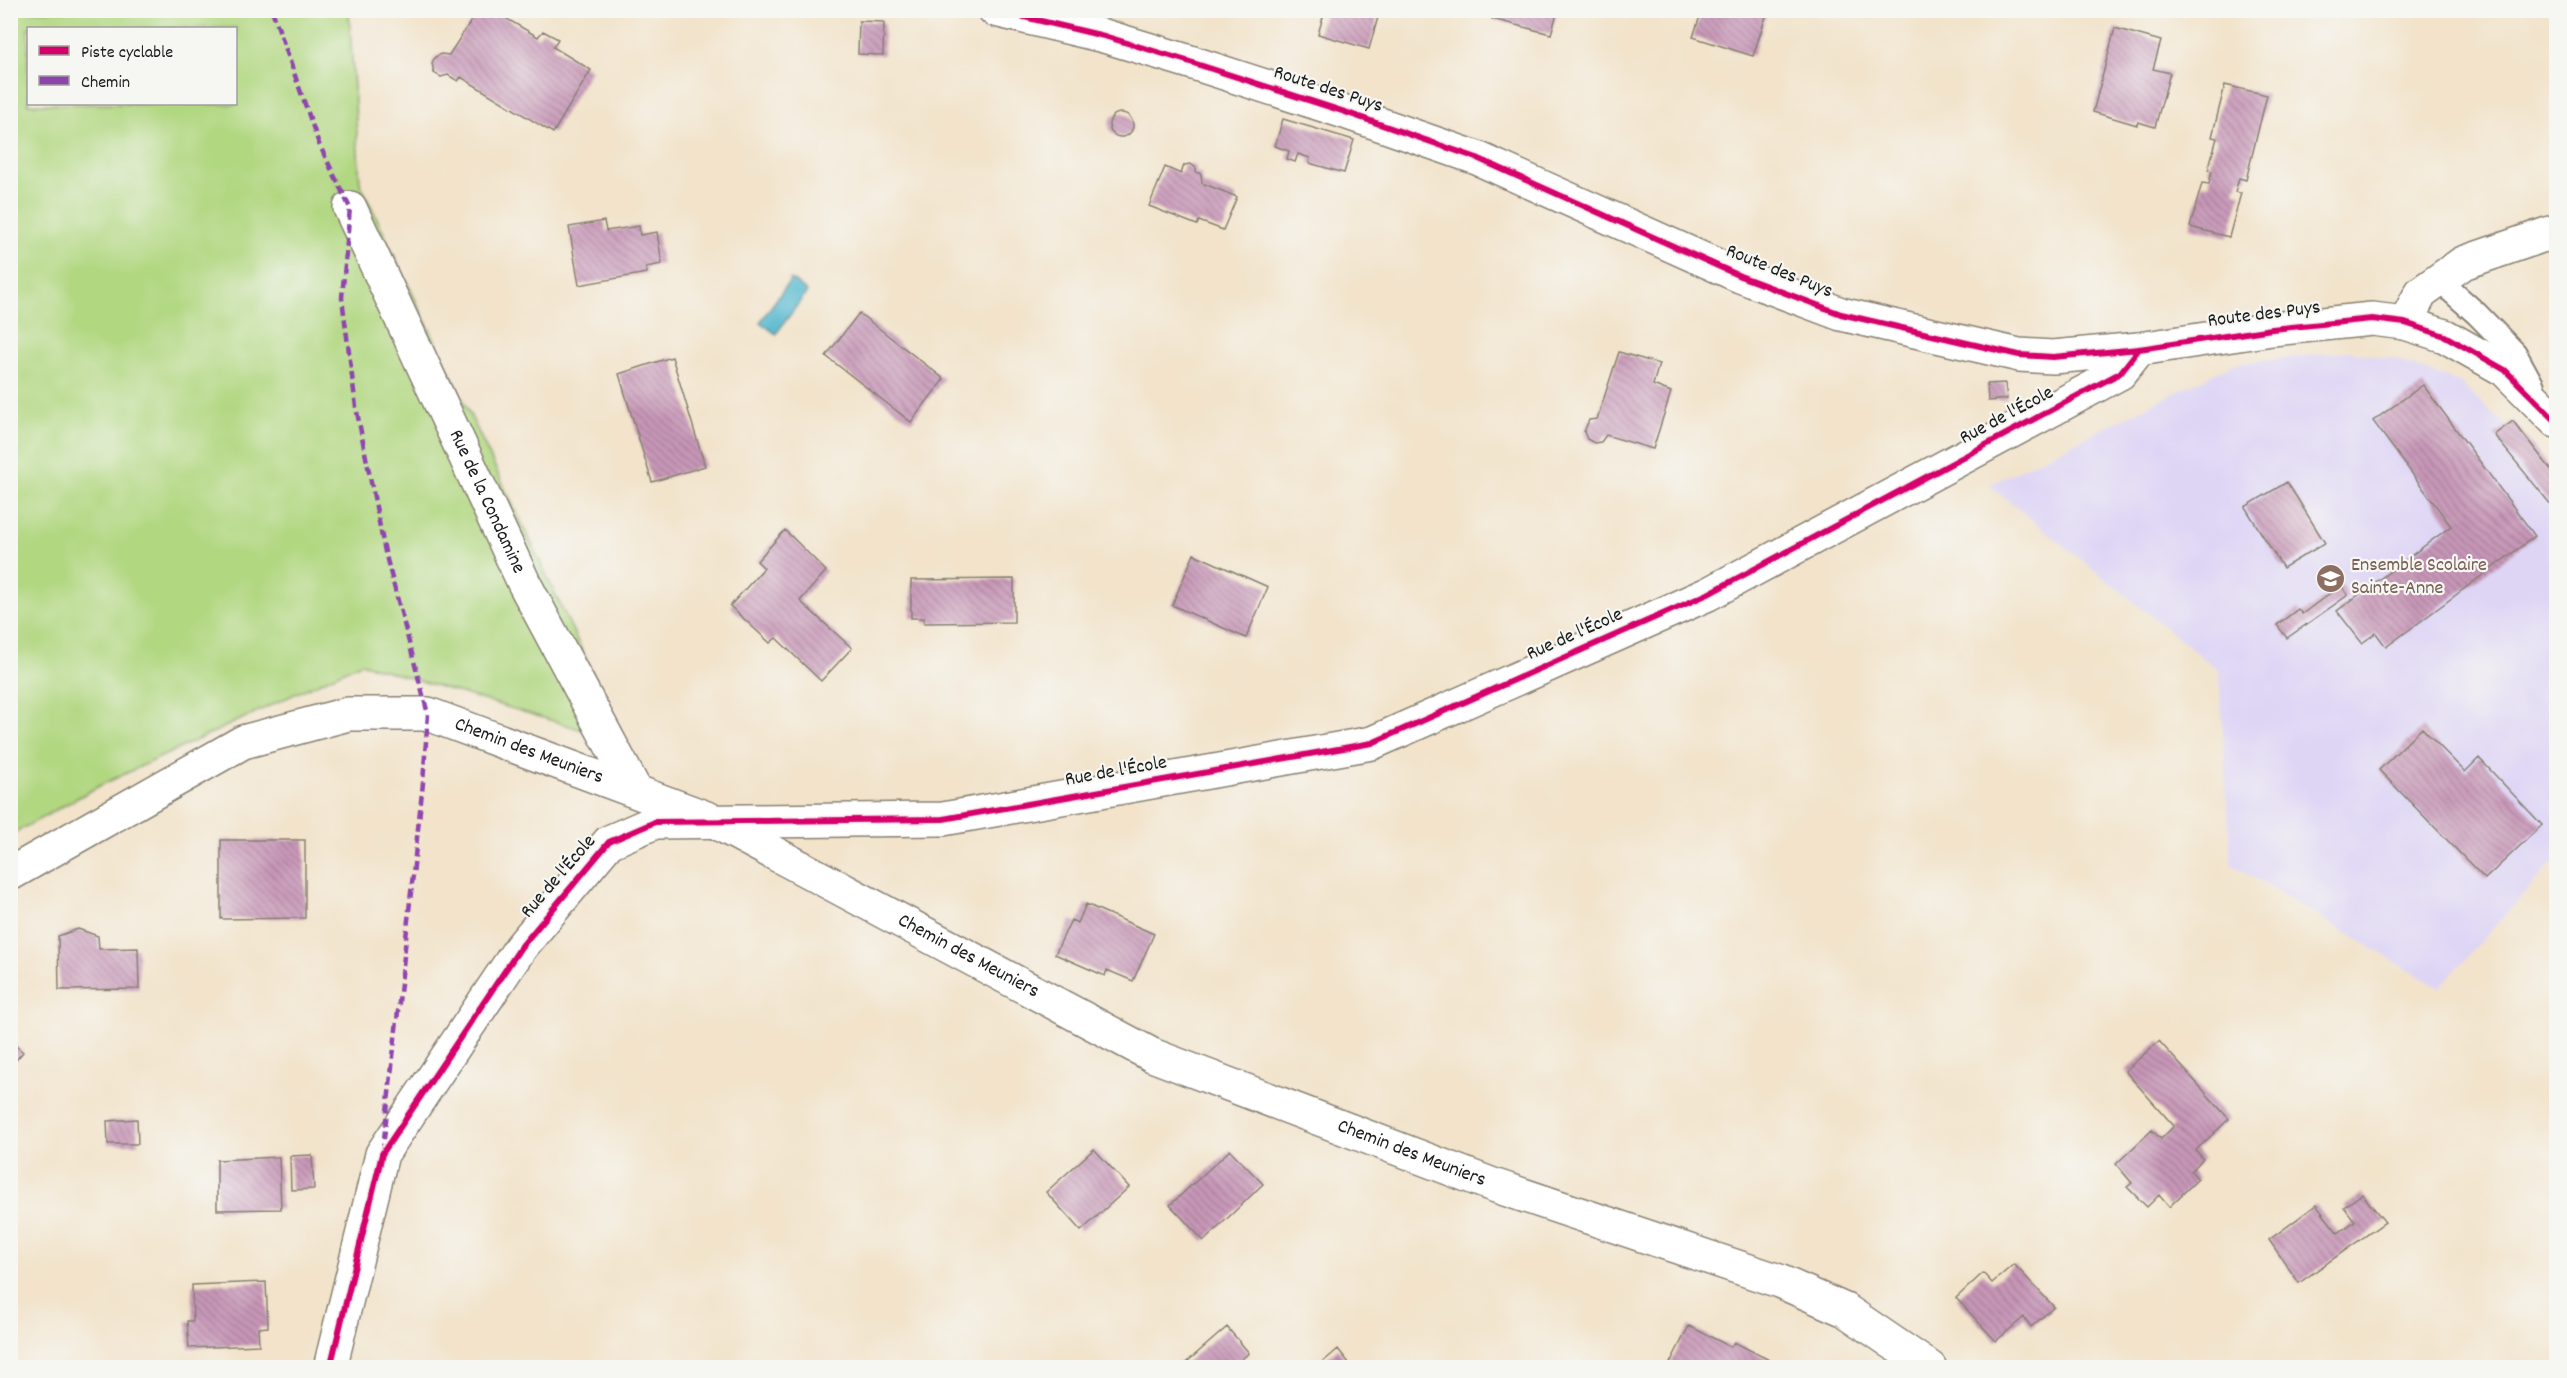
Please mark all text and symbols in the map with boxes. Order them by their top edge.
legend [27,27,237,105]
text: Piste cyclable [81,41,173,66]
street label: Route des Puys [1270,59,1386,121]
text: Chemin [81,71,130,96]
street label: Route des Puys [1721,238,1837,306]
street label: Route des Puys [2206,294,2322,336]
street label: Rue de l'École [1955,379,2059,452]
street label: Rue de la Condamine [441,425,532,579]
place label: Ensemble Scolaire Sainte-Anne [2351,552,2487,603]
school or university icon: Ensemble Scolaire Sainte-Anne [2314,562,2346,594]
street label: Rue de l'École [1522,601,1628,669]
street label: Chemin des Meuniers [450,711,607,792]
street label: Rue de l'École [1063,749,1169,795]
street label: Rue de l'École [515,829,603,925]
street label: Chemin des Meuniers [892,907,1044,1006]
street label: Chemin des Meuniers [1333,1113,1490,1195]

